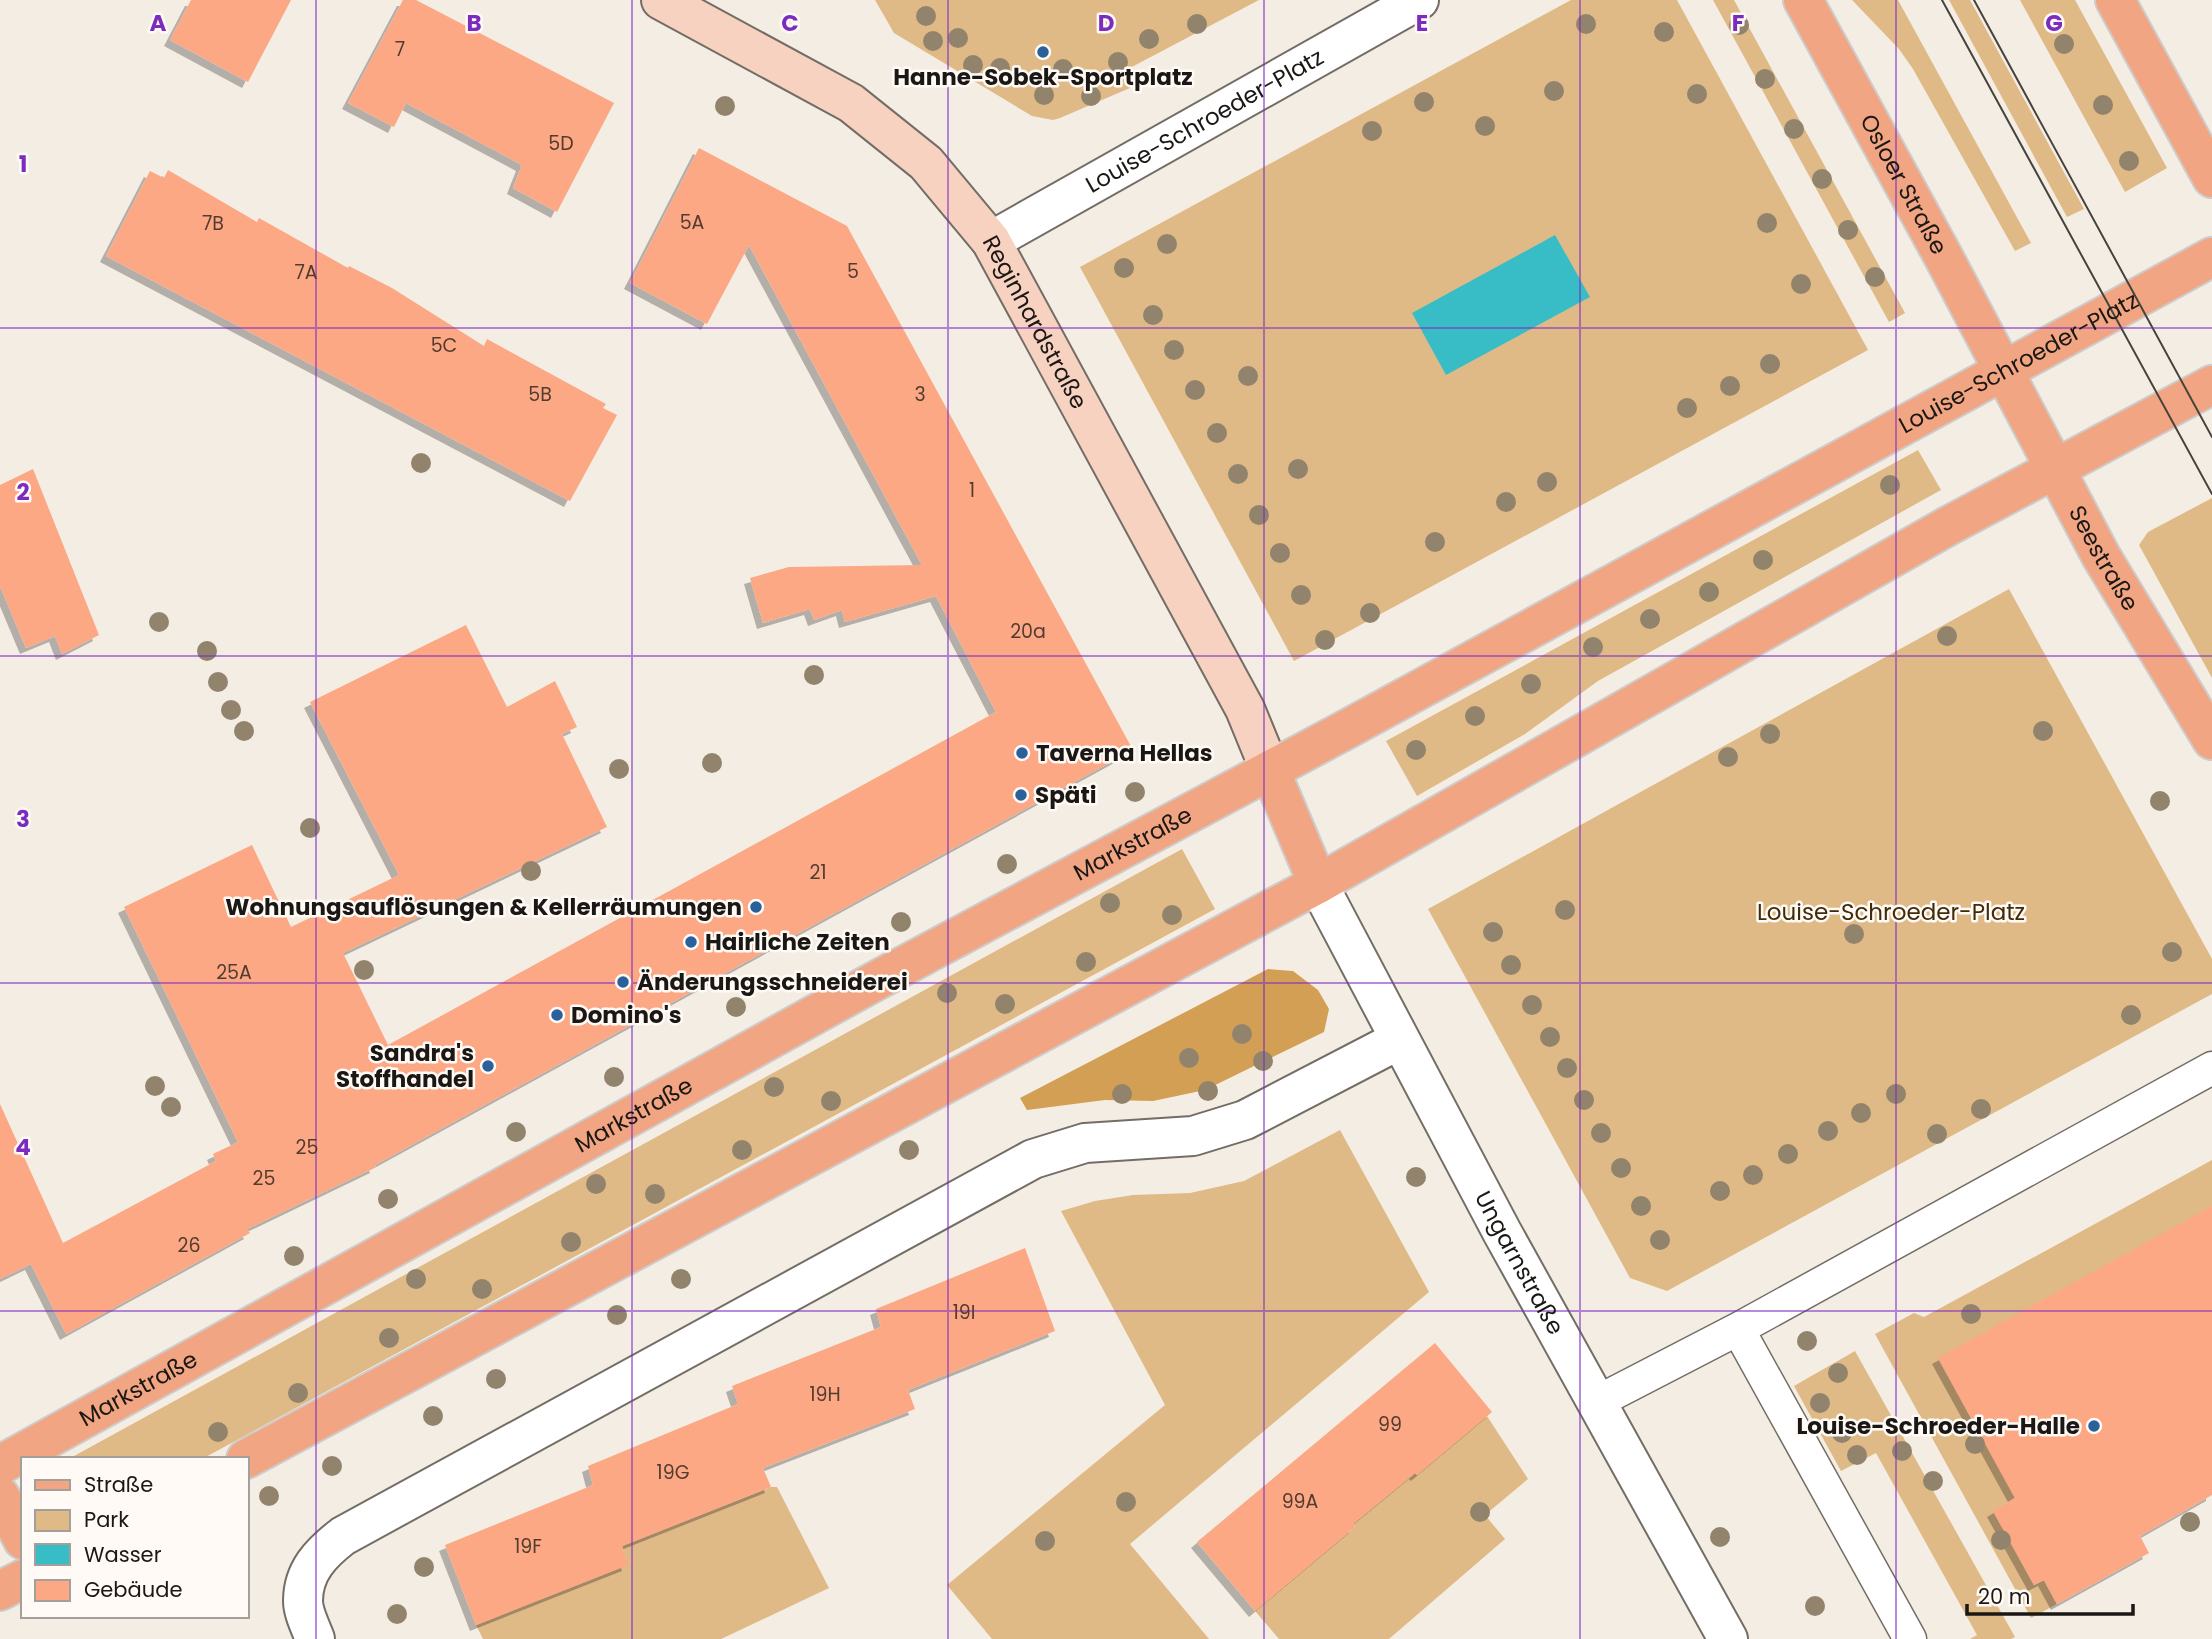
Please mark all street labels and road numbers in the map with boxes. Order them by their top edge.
street label: Louise-Schroeder-Platz [1080,41,1329,201]
street label: Osloer Straße [1852,108,1955,260]
street label: Reginhardstraße [975,230,1095,415]
street label: Louise-Schroeder-Platz [1893,284,2144,441]
street label: Seestraße [2061,500,2146,617]
street label: Markstraße [1068,799,1198,888]
street label: Markstraße [569,1069,698,1160]
street label: Ungarnstraße [1467,1185,1572,1340]
street label: Markstraße [74,1343,203,1434]

